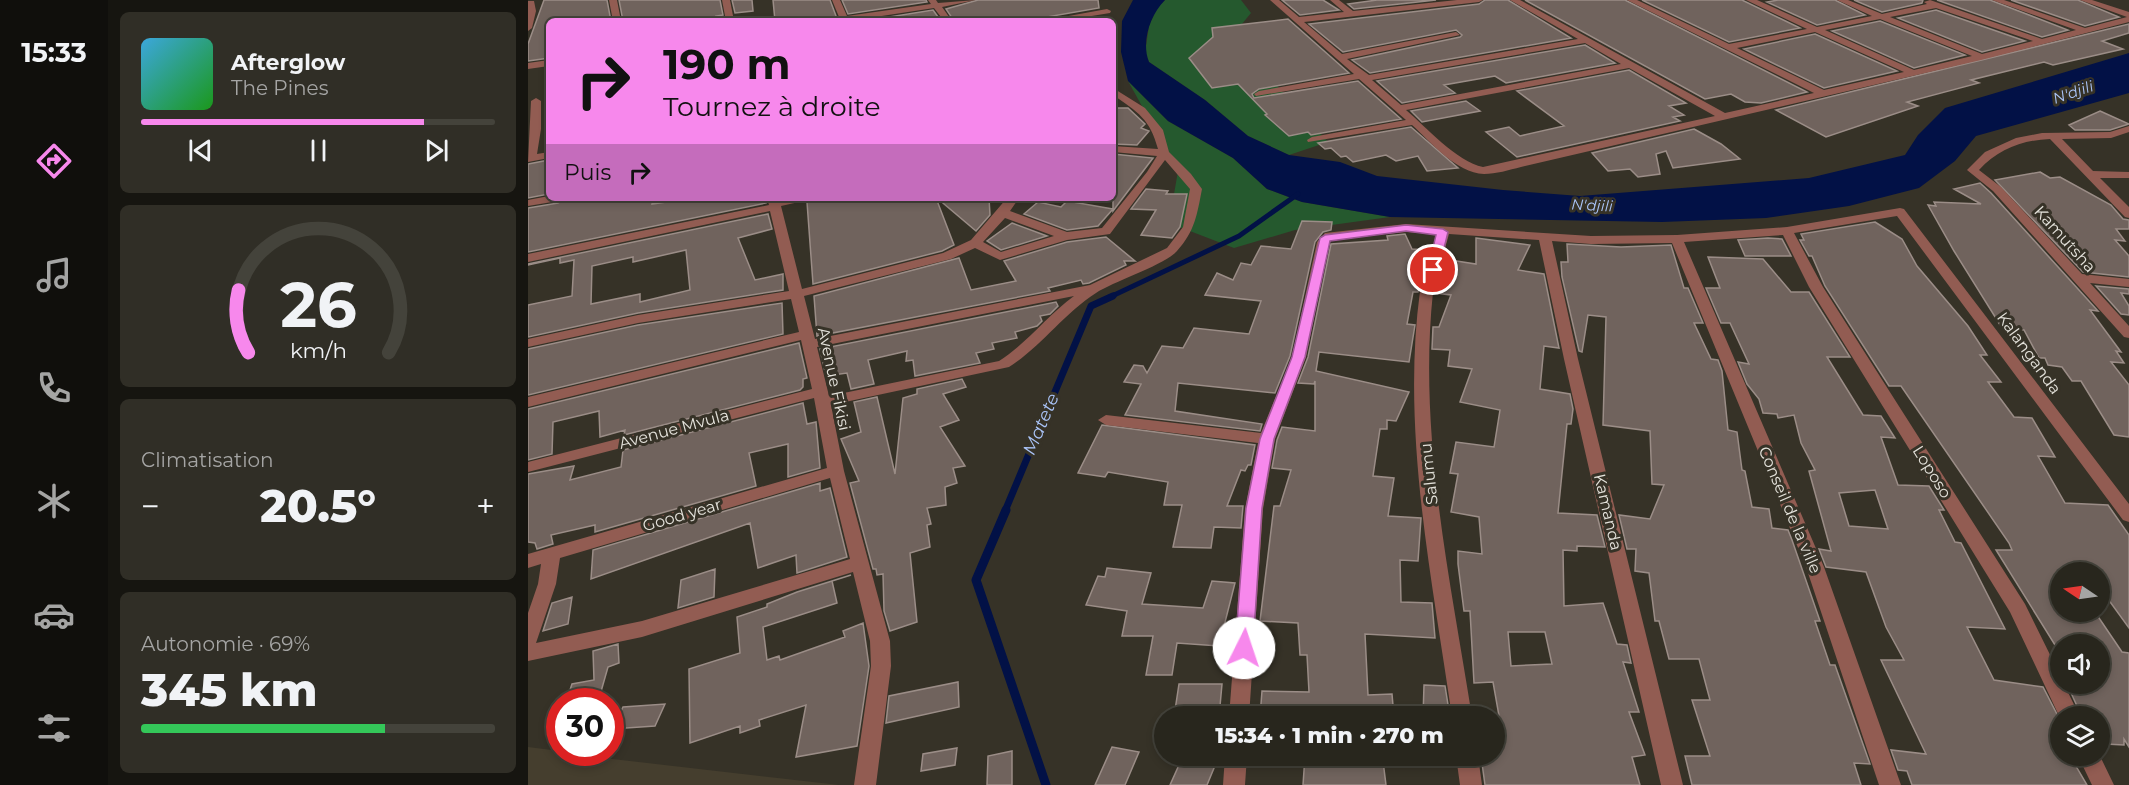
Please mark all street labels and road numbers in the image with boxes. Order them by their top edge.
street label: Kamutsha [2030,202,2100,276]
street label: Kalanganda [1993,308,2065,398]
street label: Avenue Fikisi [814,326,854,432]
street label: Avenue Mvula [617,405,731,453]
street label: Salumu [1416,442,1442,506]
street label: Loposo [1909,442,1955,502]
street label: Conseil de la ville [1755,444,1825,576]
street label: Kamanda [1590,472,1626,552]
street label: Good year [640,495,724,535]

